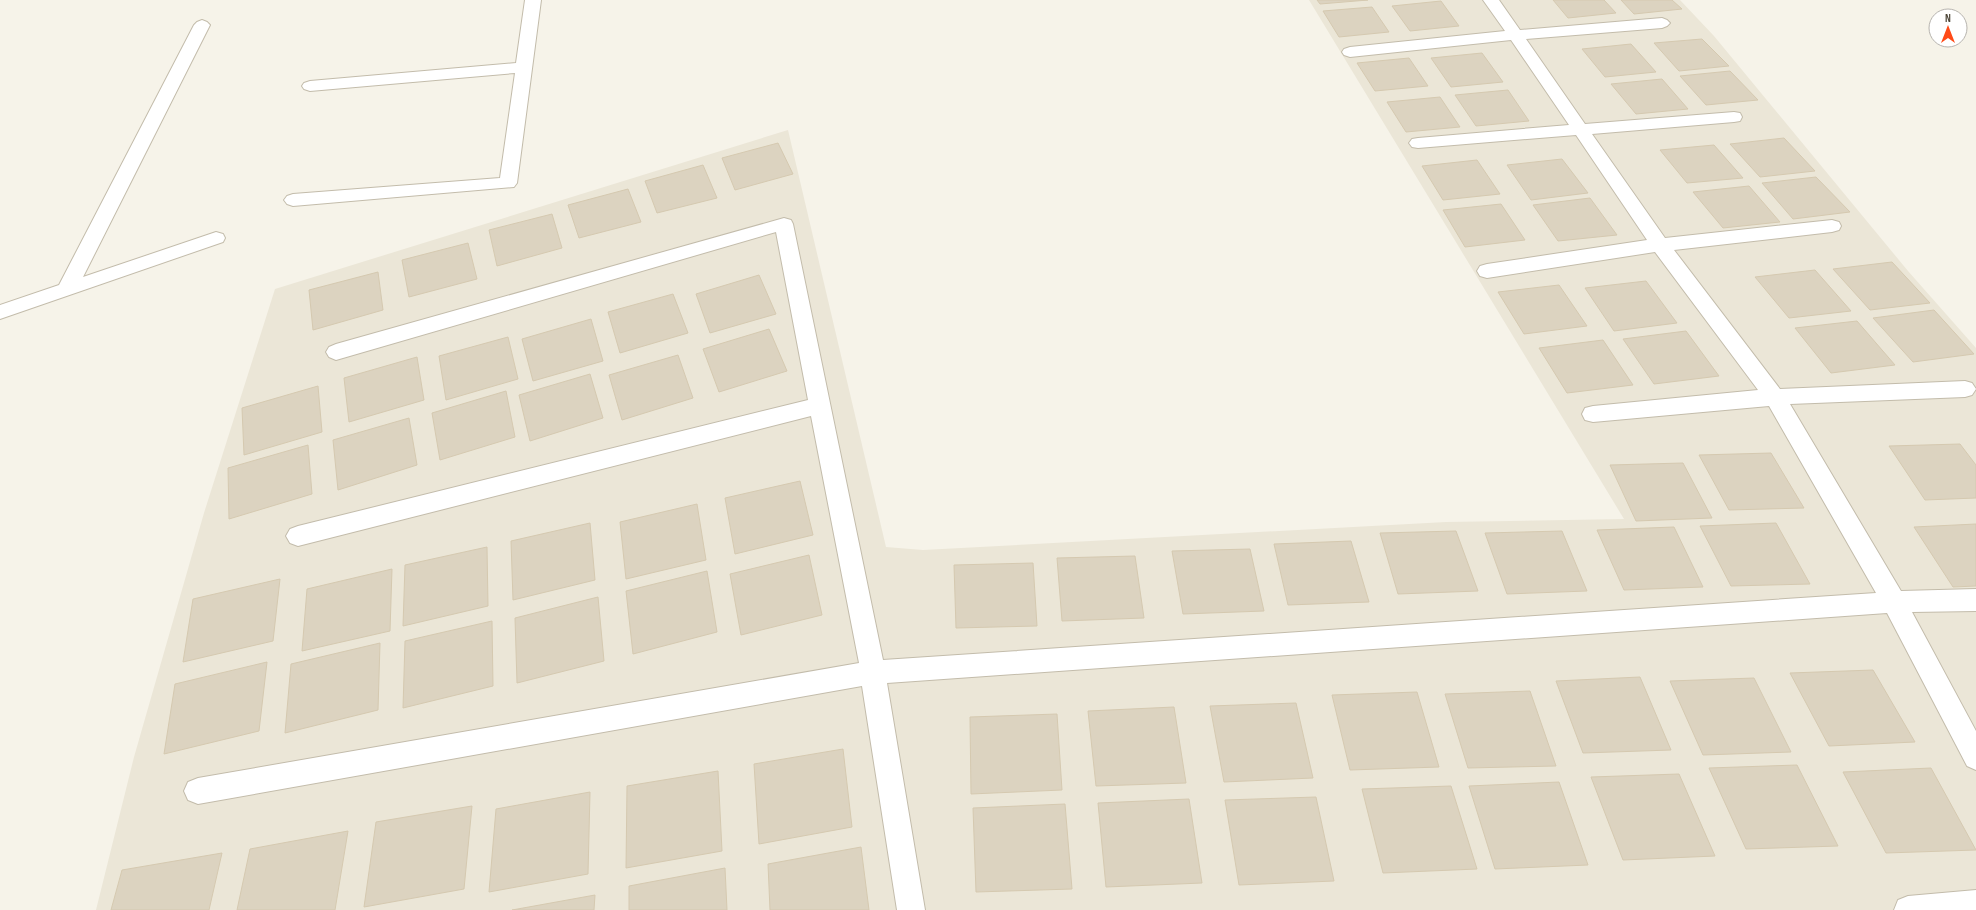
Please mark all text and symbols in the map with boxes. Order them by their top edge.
north arrow [1928,8,1968,48]
text: N [1945,12,1951,25]

